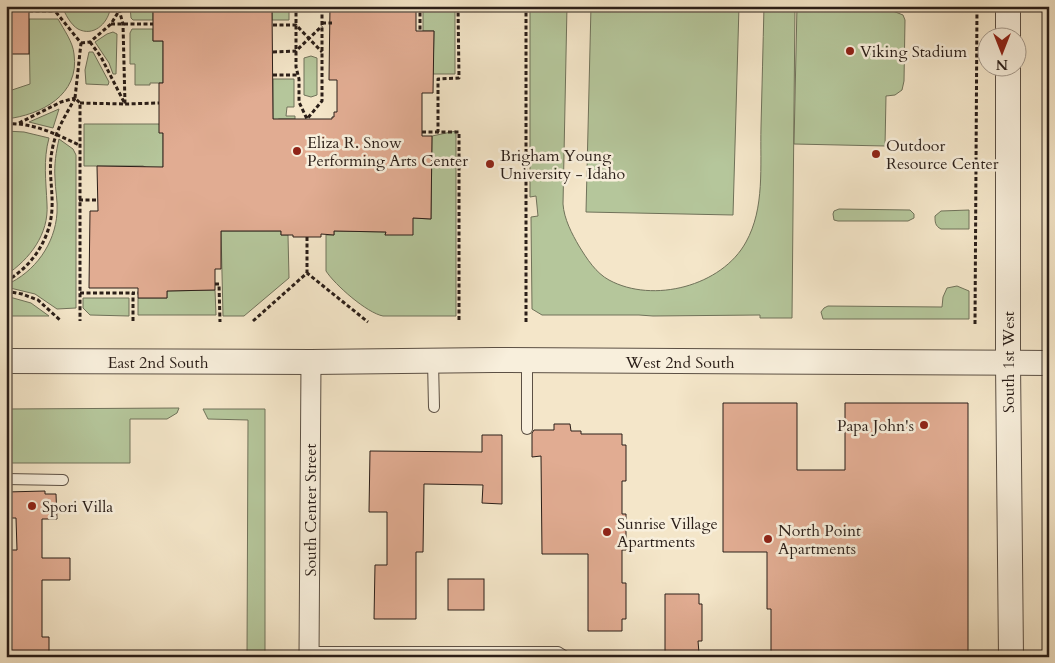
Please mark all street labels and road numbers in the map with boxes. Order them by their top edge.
street label: South 1st West [998,311,1020,413]
street label: East 2nd South [108,352,209,374]
street label: West 2nd South [624,352,735,374]
street label: South Center Street [300,443,322,577]

